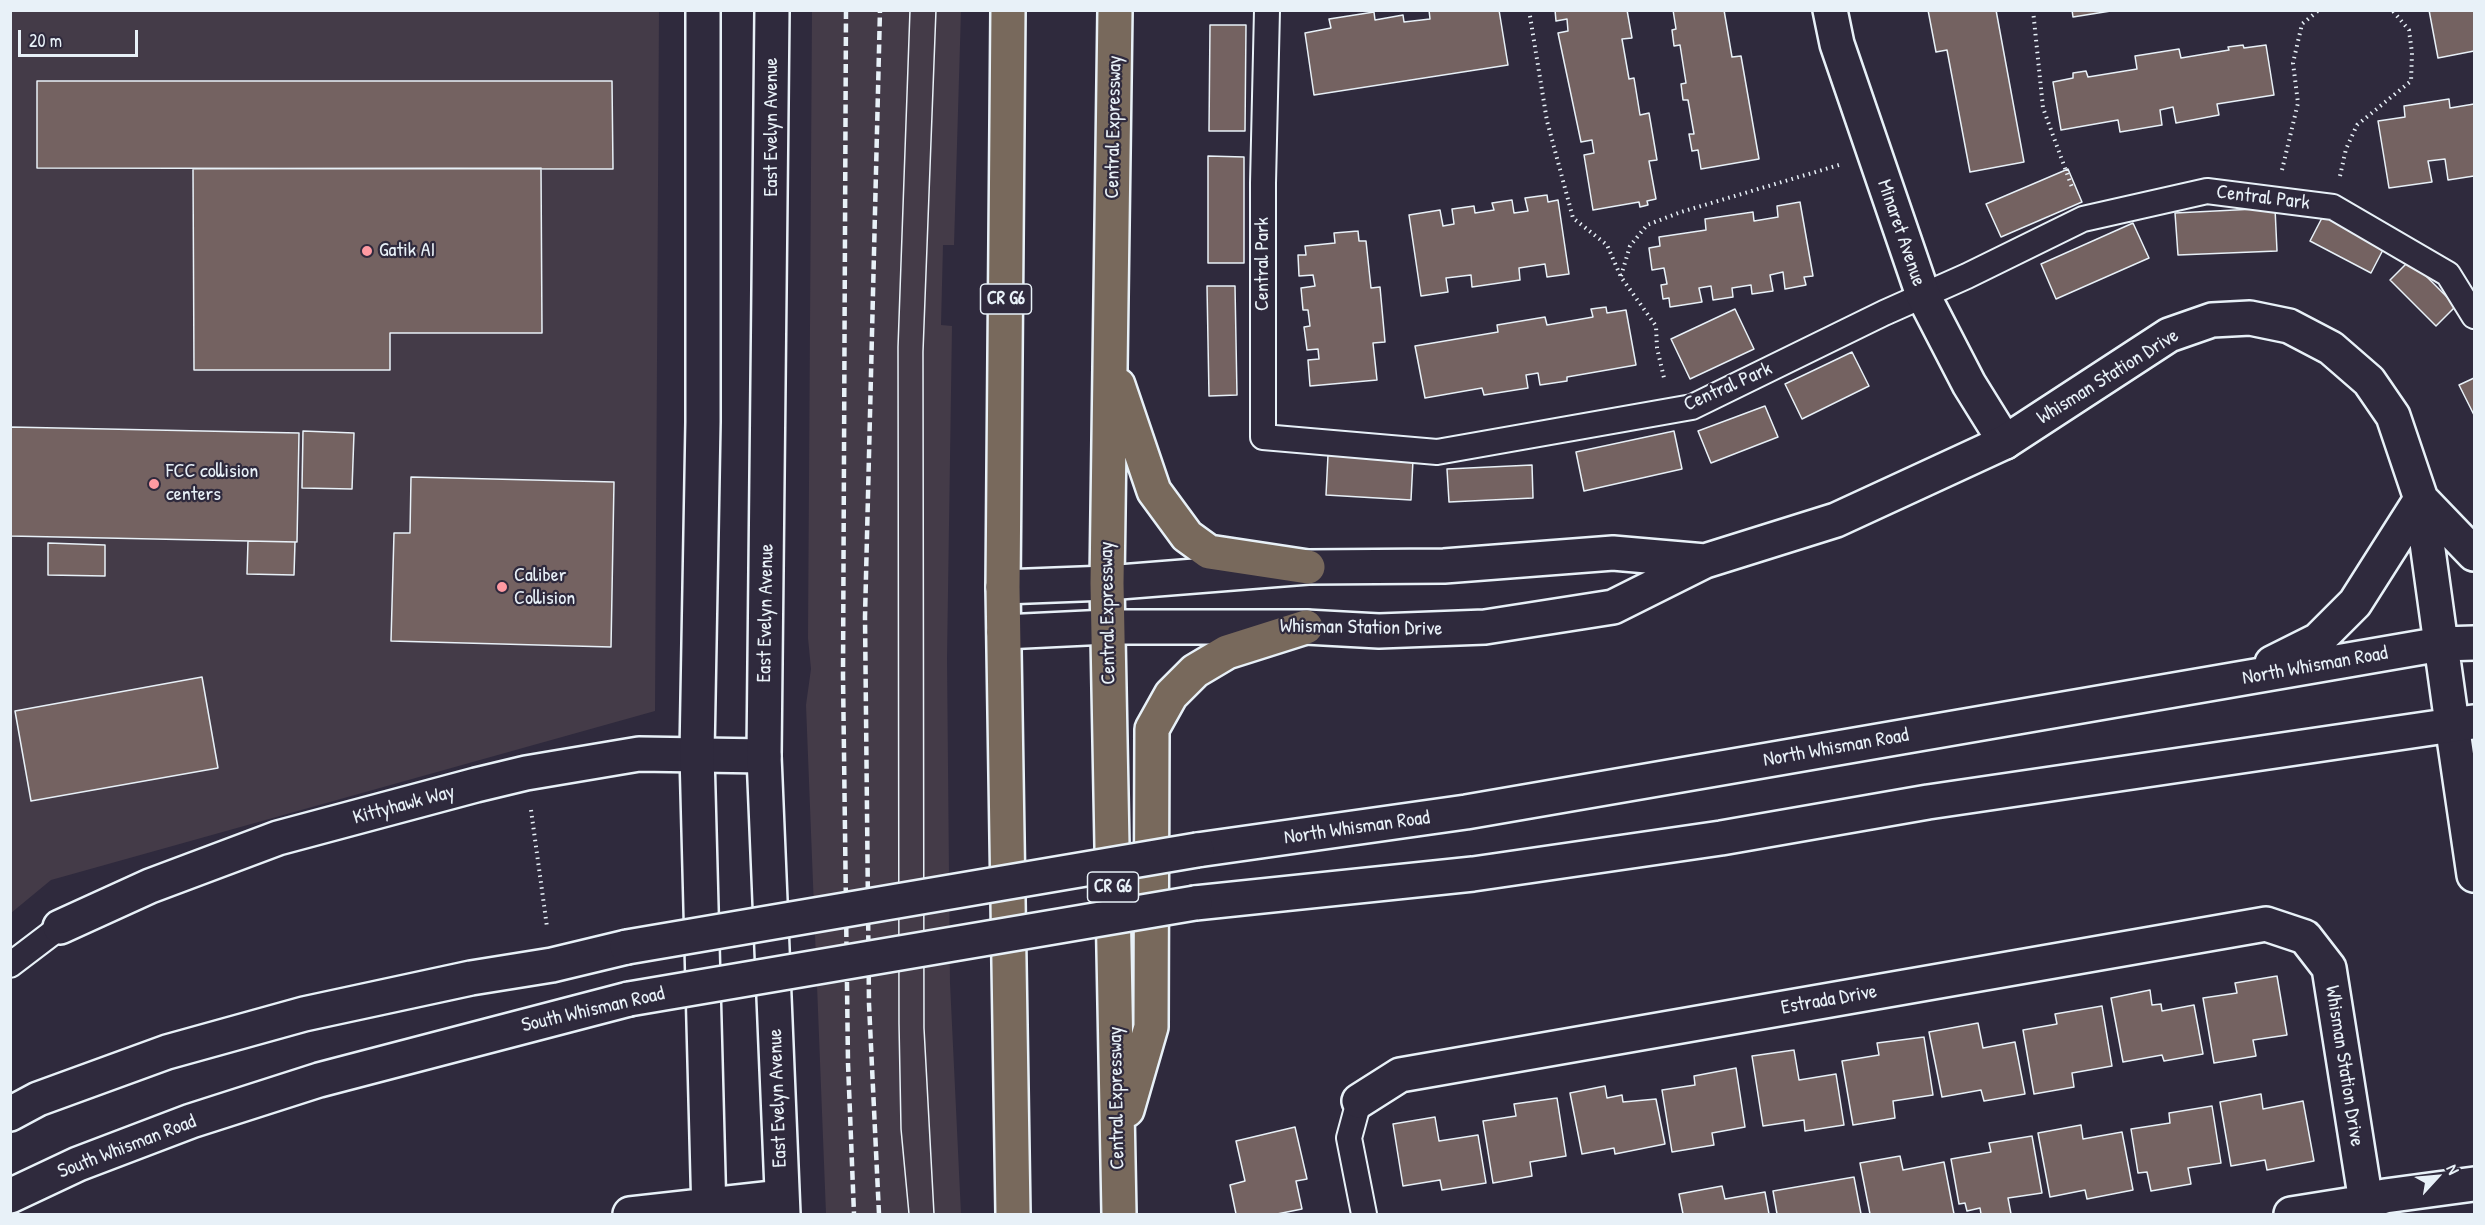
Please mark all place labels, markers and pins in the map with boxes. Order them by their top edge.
place label: Gatik AI [379,239,435,263]
marker: Gatik AI [360,244,374,258]
place label: FCC collision centers [166,460,258,507]
marker: FCC collision centers [147,477,161,491]
place label: Caliber Collision [514,564,575,611]
marker: Caliber Collision [495,580,509,594]

